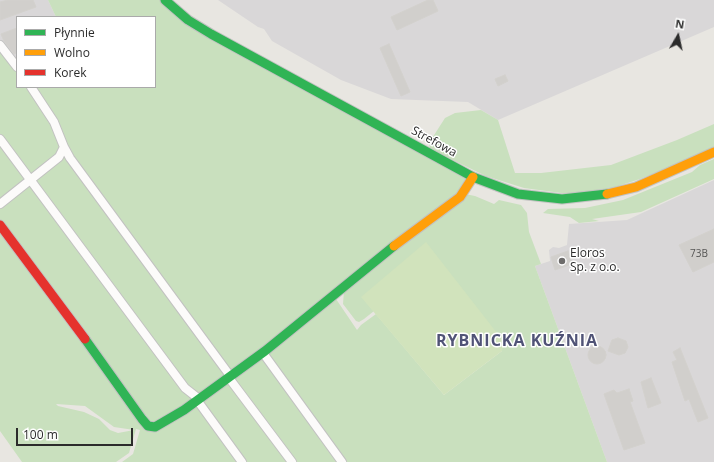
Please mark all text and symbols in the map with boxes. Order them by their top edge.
legend [16,16,156,88]
north arrow [658,16,698,56]
text: N [674,16,686,32]
text: Płynnie [54,24,95,41]
text: Wolno [54,44,90,61]
text: Korek [54,64,87,81]
street label: Strefowa [409,124,459,160]
place label: Eloros Sp. z o.o. [570,247,620,275]
house number: 73B [690,248,708,260]
marker: Eloros Sp. z o.o. [557,256,567,266]
district label: RYBNICKA KUŹNIA [436,331,598,351]
scale bar [18,420,135,446]
text: 100 m [23,426,58,443]

